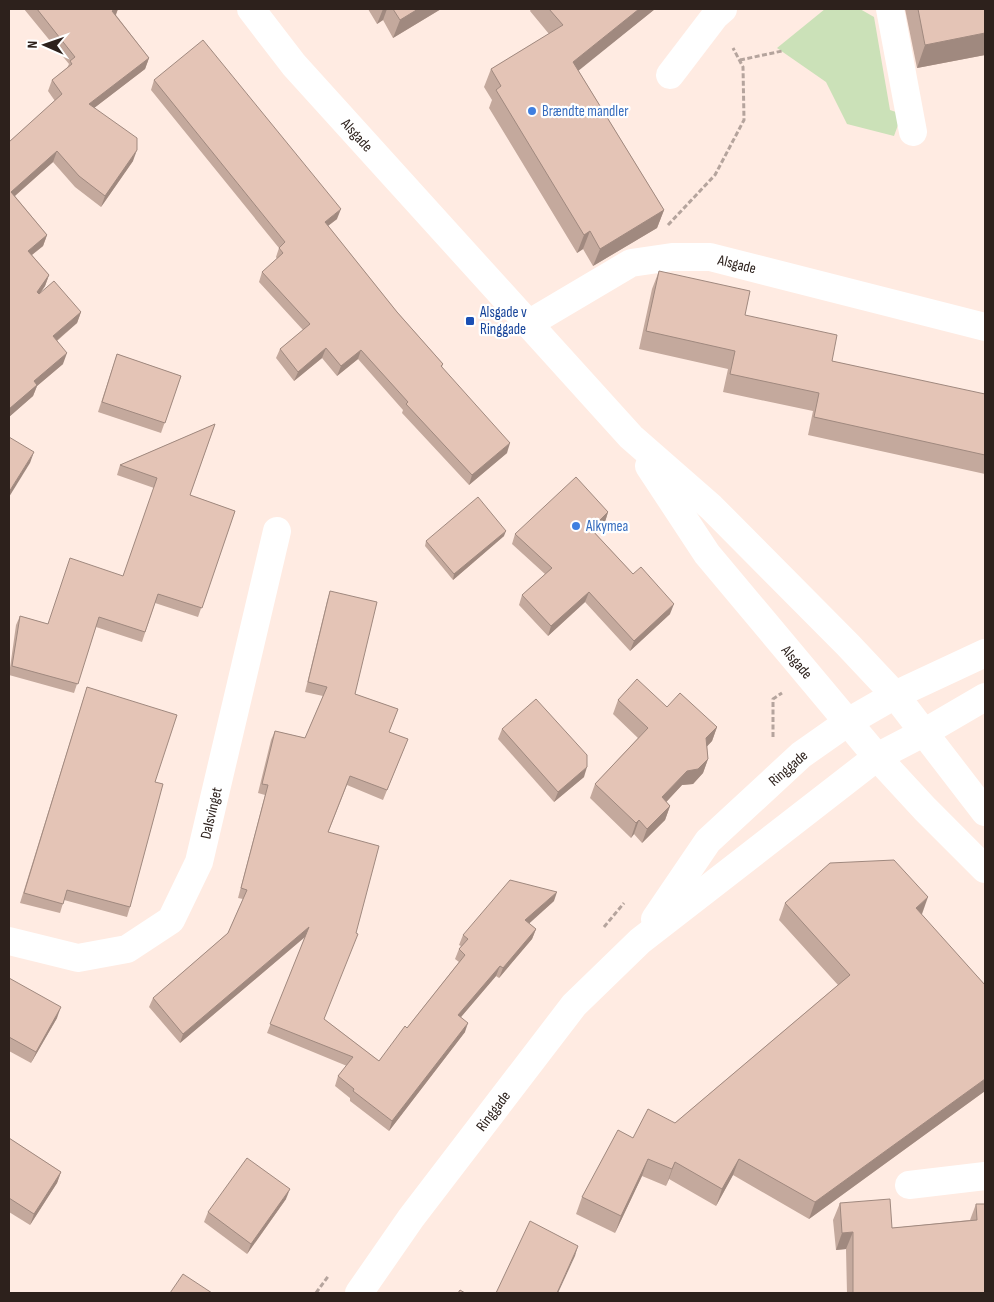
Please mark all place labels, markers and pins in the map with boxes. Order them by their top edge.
place label: Brændte mandler [542,102,629,121]
marker: Brændte mandler [526,105,538,117]
place label: Alsgade v Ringgade [479,303,527,339]
marker: Alsgade v Ringgade [464,315,476,327]
place label: Alkymea [585,517,629,536]
marker: Alkymea [570,520,582,532]

